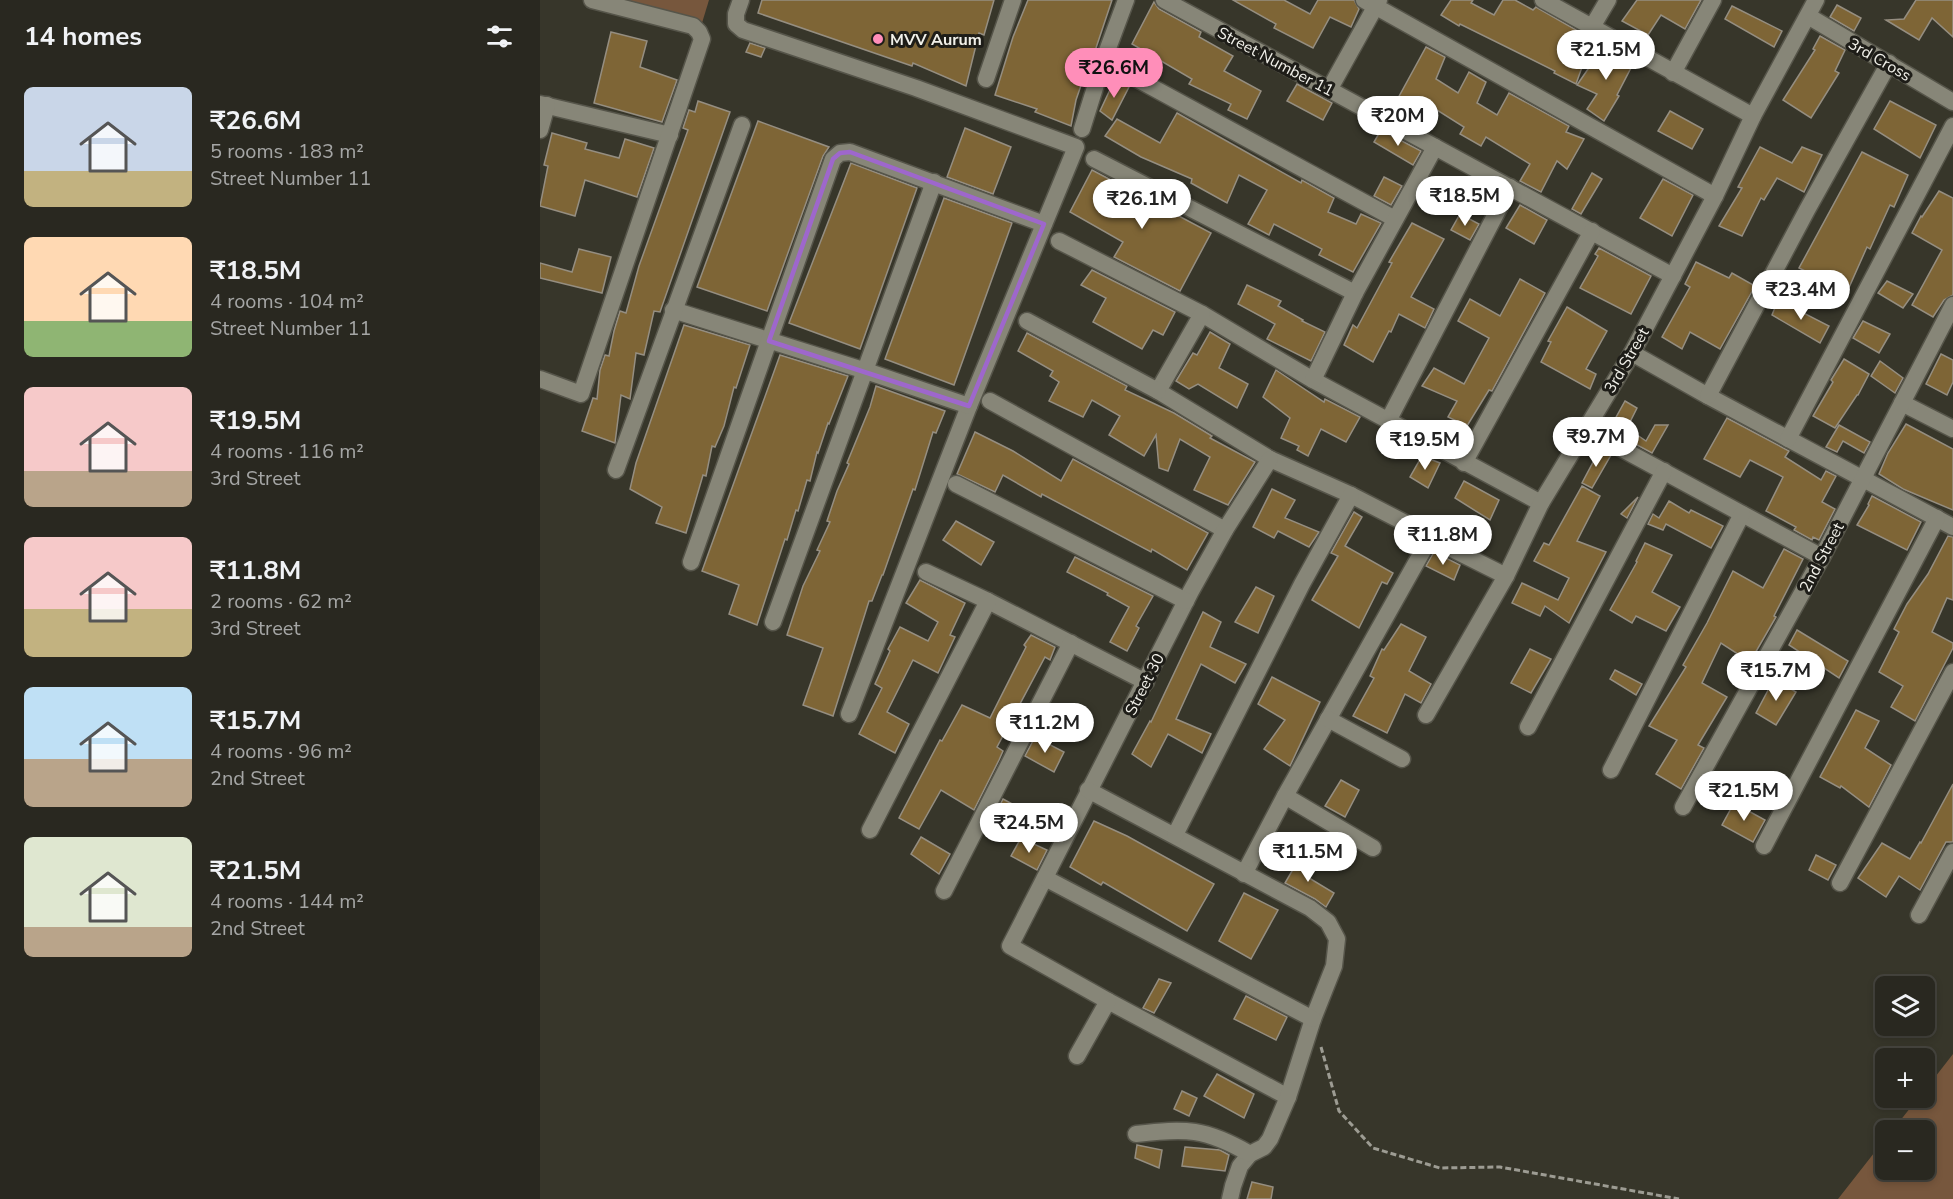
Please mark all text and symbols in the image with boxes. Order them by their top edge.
text: 14 homes [24,19,142,54]
icon: filters [483,20,516,53]
street label: Street Number 11 [1213,22,1338,102]
place label: MVV Aurum [890,29,982,51]
pin: ₹21.5M [1557,30,1655,81]
marker: MVV Aurum [871,32,885,46]
street label: 3rd Cross [1844,33,1915,87]
text: ₹21.5M [1571,36,1641,63]
pin: ₹26.6M [1065,48,1163,99]
text: ₹26.6M [1079,54,1149,81]
pin: ₹20M [1362,96,1434,147]
text: ₹20M [1371,102,1425,129]
text: ₹26.6M [210,103,301,138]
icon: home [72,111,144,183]
text: 5 rooms · 183 m² [210,138,364,165]
text: Street Number 11 [210,165,371,192]
pin: ₹18.5M [1416,176,1514,227]
pin: ₹26.1M [1093,179,1191,230]
text: ₹18.5M [1430,182,1500,209]
text: ₹26.1M [1107,185,1177,212]
text: ₹18.5M [210,253,301,288]
icon: home [72,261,144,333]
pin: ₹23.4M [1752,270,1850,321]
text: ₹23.4M [1766,276,1836,303]
text: 4 rooms · 104 m² [210,288,364,315]
text: Street Number 11 [210,315,371,342]
street label: 3rd Street [1599,323,1655,397]
text: ₹19.5M [210,403,301,438]
icon: home [72,411,144,483]
pin: ₹9.7M [1554,417,1638,468]
pin: ₹19.5M [1376,420,1474,471]
text: ₹9.7M [1567,423,1625,450]
text: ₹19.5M [1390,426,1460,453]
text: 4 rooms · 116 m² [210,438,364,465]
text: 3rd Street [210,465,300,492]
pin: ₹11.8M [1394,515,1492,566]
street label: 2nd Street [1794,519,1850,596]
text: ₹11.8M [1408,521,1478,548]
text: ₹11.8M [210,553,301,588]
icon: home [72,561,144,633]
text: 2 rooms · 62 m² [210,588,352,615]
text: 3rd Street [210,615,300,642]
street label: Street 30 [1120,650,1170,719]
pin: ₹15.7M [1727,651,1825,702]
text: ₹15.7M [1741,657,1811,684]
text: ₹15.7M [210,703,301,738]
pin: ₹11.2M [996,703,1094,754]
text: ₹11.2M [1010,709,1080,736]
icon: home [72,711,144,783]
text: 4 rooms · 96 m² [210,738,352,765]
text: 2nd Street [210,765,305,792]
pin: ₹21.5M [1695,771,1793,822]
text: ₹21.5M [1709,777,1779,804]
pin: ₹24.5M [980,803,1078,854]
text: ₹24.5M [994,809,1064,836]
pin: ₹11.5M [1259,832,1357,883]
text: ₹11.5M [1273,838,1343,865]
text: ₹21.5M [210,853,301,888]
icon: home [72,861,144,933]
text: 4 rooms · 144 m² [210,888,364,915]
text: 2nd Street [210,915,305,942]
map controls [1875,976,1935,1180]
button: layers [1875,976,1935,1036]
button: + [1875,1048,1935,1108]
button: − [1875,1120,1935,1180]

